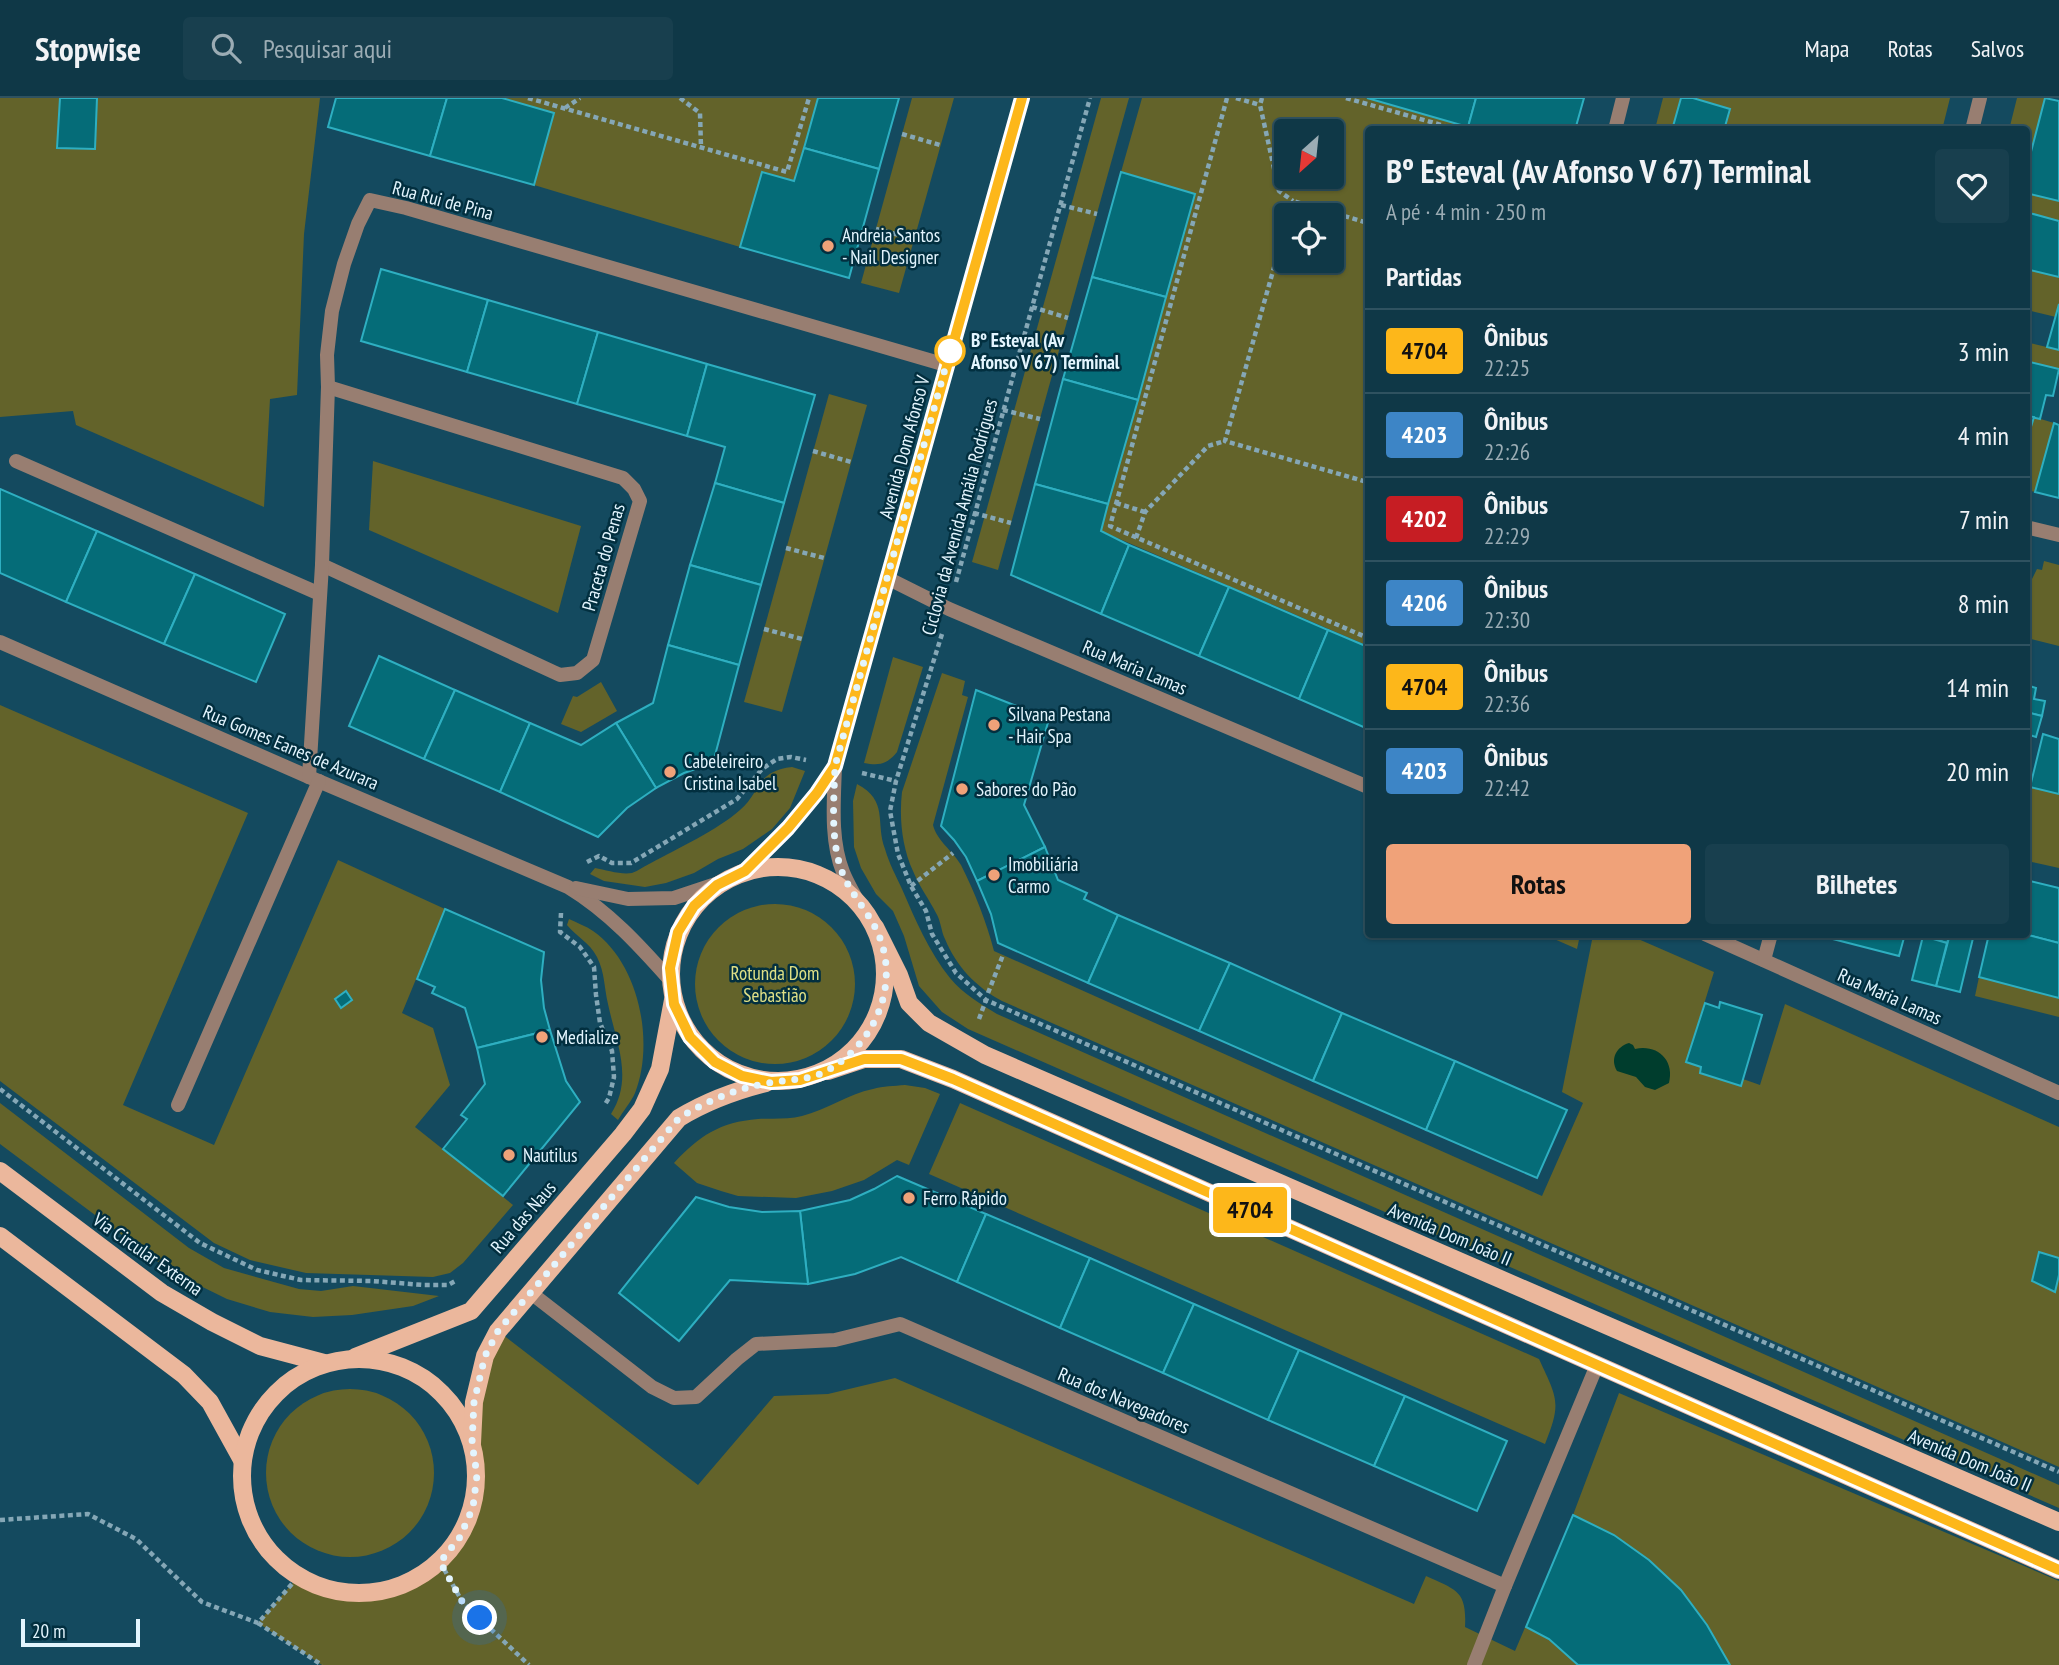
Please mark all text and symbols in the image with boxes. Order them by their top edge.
search box [183,17,673,80]
text: Stopwise [35,27,141,70]
icon: search [207,29,245,67]
text: Pesquisar aqui [263,32,392,65]
text: Mapa [1805,33,1849,64]
text: Rotas [1887,33,1933,64]
text: Salvos [1971,33,2024,64]
north arrow [1274,119,1344,189]
map controls [1274,119,1344,273]
text: Bº Esteval (Av Afonso V 67) Terminal [1386,149,1810,192]
button: heart [1935,149,2009,223]
street label: Rua Rui de Pina [390,175,496,225]
text: A pé · 4 min · 250 m [1386,197,1546,226]
button: locate [1274,203,1344,273]
place label: Andreia Santos - Nail Designer [842,223,940,269]
marker: Andreia Santos - Nail Designer [820,238,836,254]
text: Partidas [1386,260,1462,293]
text: Ônibus [1484,320,1548,353]
place label: Bº Esteval (Av Afonso V 67) Terminal [970,328,1120,374]
text: 4704 [1402,335,1447,366]
text: 3 min [1958,335,2009,368]
marker: Bº Esteval (Av Afonso V 67) Terminal [935,336,965,366]
text: 22:25 [1484,353,1530,382]
street label: Avenida Dom Afonso V [873,373,935,521]
street label: Ciclovia da Avenida Amália Rodrigues [916,396,1002,638]
text: Ônibus [1484,404,1548,437]
text: 4203 [1402,419,1447,450]
text: 4 min [1958,419,2009,452]
text: 22:26 [1484,437,1530,466]
text: Ônibus [1484,488,1548,521]
street label: Praceta do Penas [576,500,630,614]
text: 4202 [1402,503,1447,534]
text: 7 min [1959,503,2009,536]
text: 22:29 [1484,521,1530,550]
text: Ônibus [1484,572,1548,605]
text: 4206 [1402,587,1447,618]
text: 8 min [1958,587,2009,620]
text: 22:30 [1484,605,1530,634]
street label: Rua Maria Lamas [1079,634,1191,700]
text: Ônibus [1484,656,1548,689]
text: 4704 [1402,671,1447,702]
text: 14 min [1946,671,2009,704]
text: 22:36 [1484,689,1530,718]
street label: Rua Gomes Eanes de Azurara [200,699,382,795]
place label: Silvana Pestana - Hair Spa [1008,702,1111,748]
marker: Silvana Pestana - Hair Spa [986,717,1002,733]
text: Ônibus [1484,740,1548,773]
place label: Cabeleireiro Cristina Isabel [684,749,777,795]
text: 4203 [1402,755,1447,786]
text: 20 min [1946,755,2009,788]
marker: Cabeleireiro Cristina Isabel [662,764,678,780]
text: 22:42 [1484,773,1530,802]
place label: Sabores do Pão [976,777,1077,801]
marker: Sabores do Pão [954,781,970,797]
button: Rotas [1386,844,1691,924]
button: Bilhetes [1705,844,2009,924]
place label: Imobiliária Carmo [1008,852,1078,898]
marker: Imobiliária Carmo [986,867,1002,883]
park label: Rotunda Dom Sebastião [731,961,819,1007]
street label: Rua Maria Lamas [1834,962,1946,1030]
place label: Medialize [556,1025,619,1049]
marker: Medialize [534,1029,550,1045]
place label: Nautilus [523,1143,578,1167]
marker: Nautilus [501,1147,517,1163]
street label: Rua das Naus [485,1176,561,1258]
place label: Ferro Rápido [923,1186,1007,1210]
line badge: 4704 [1201,1187,1299,1233]
marker: Ferro Rápido [901,1190,917,1206]
text: 4704 [1227,1194,1273,1225]
street label: Avenida Dom João II [1385,1197,1515,1271]
street label: Via Circular Externa [88,1207,208,1301]
street label: Rua dos Navegadores [1055,1362,1193,1438]
street label: Avenida Dom João II [1905,1423,2035,1497]
your location [462,1600,497,1635]
scale bar [21,1616,140,1648]
text: 20 m [32,1619,66,1643]

